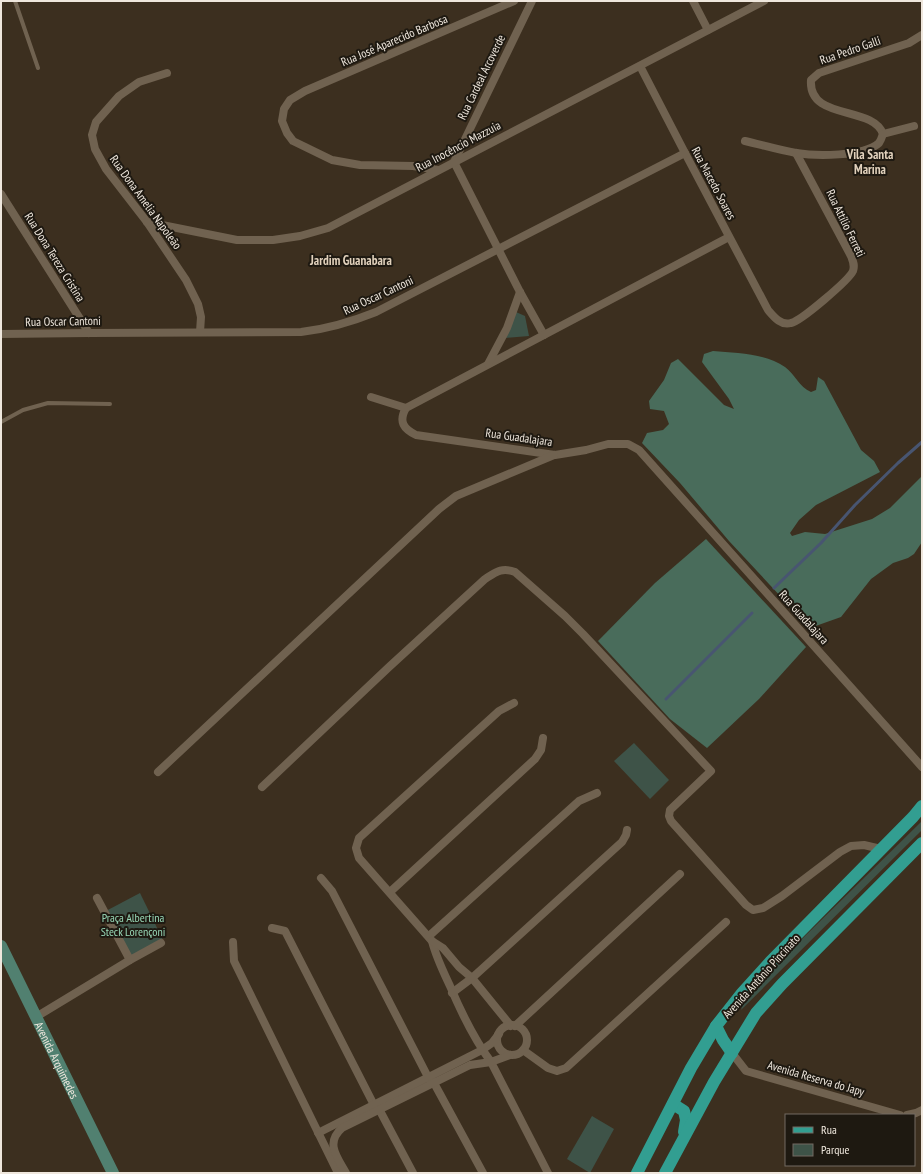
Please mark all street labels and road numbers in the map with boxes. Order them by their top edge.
street label: Rua José Aparecido Barbosa [338,11,450,69]
street label: Rua Cardeal Arcoverde [454,32,508,122]
street label: Rua Pedro Galli [818,33,882,67]
street label: Rua Inocêncio Mazzuia [413,117,503,175]
street label: Rua Macedo Soares [689,144,739,222]
street label: Rua Dona Amelia Napoleão [107,152,185,252]
street label: Rua Attílio Ferreti [823,187,869,259]
street label: Rua Dona Tereza Cristina [22,210,89,304]
street label: Rua Oscar Cantoni [341,272,415,318]
street label: Rua Oscar Cantoni [25,313,101,329]
street label: Rua Guadalajara [485,425,554,449]
street label: Rua Guadalajara [776,587,832,647]
street label: Avenida Antônio Pincinato [719,931,803,1021]
street label: Avenida Arquimedes [32,1019,83,1101]
street label: Avenida Reserva do Japy [766,1057,867,1099]

